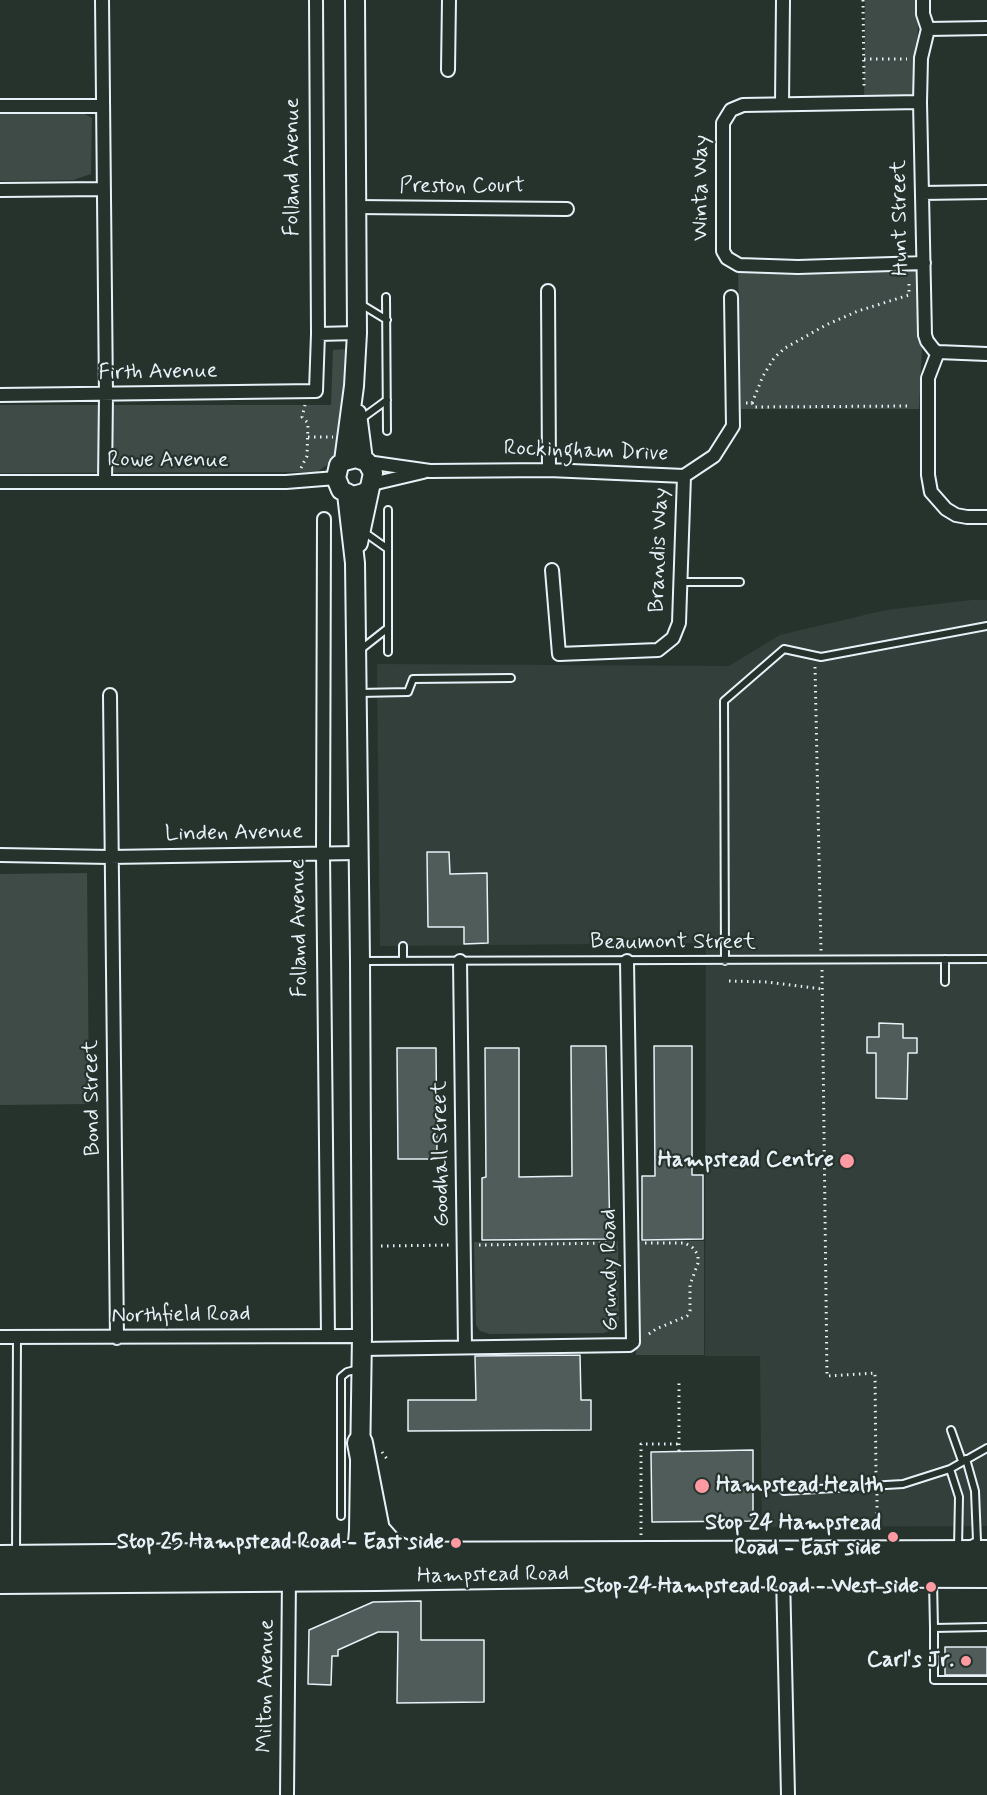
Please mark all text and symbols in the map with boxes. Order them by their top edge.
street label: Folland Avenue [280,98,306,236]
street label: Winta Way [689,135,715,241]
street label: Hunt Street [887,160,915,276]
street label: Preston Court [399,174,525,200]
street label: Firth Avenue [98,359,218,387]
street label: Rockingham Drive [503,436,669,468]
street label: Rowe Avenue [107,448,229,474]
street label: Brandis Way [645,487,675,613]
street label: Linden Avenue [165,820,303,848]
street label: Folland Avenue [286,859,314,997]
street label: Beaumont Street [590,930,756,956]
street label: Bond Street [79,1040,107,1156]
street label: Goodhall Street [428,1081,456,1227]
place label: Hampstead Centre [658,1148,834,1174]
marker: Hampstead Centre [838,1152,856,1170]
street label: Grundy Road [597,1209,625,1331]
street label: Northfield Road [111,1302,251,1330]
place label: Hampstead Health [716,1473,884,1499]
marker: Hampstead Health [693,1477,711,1495]
place label: Stop 24 Hampstead Road - East side [705,1511,881,1562]
place label: Stop 25 Hampstead Road - East side [117,1530,444,1556]
marker: Stop 24 Hampstead Road - East side [886,1530,900,1544]
marker: Stop 25 Hampstead Road - East side [449,1536,463,1550]
street label: Hampstead Road [417,1561,569,1591]
place label: Stop 24 Hampstead Road - West side [584,1574,919,1600]
marker: Stop 24 Hampstead Road - West side [924,1580,938,1594]
street label: Milton Avenue [253,1619,281,1753]
place label: Carl's Jr. [867,1648,954,1674]
marker: Carl's Jr. [959,1654,973,1668]

